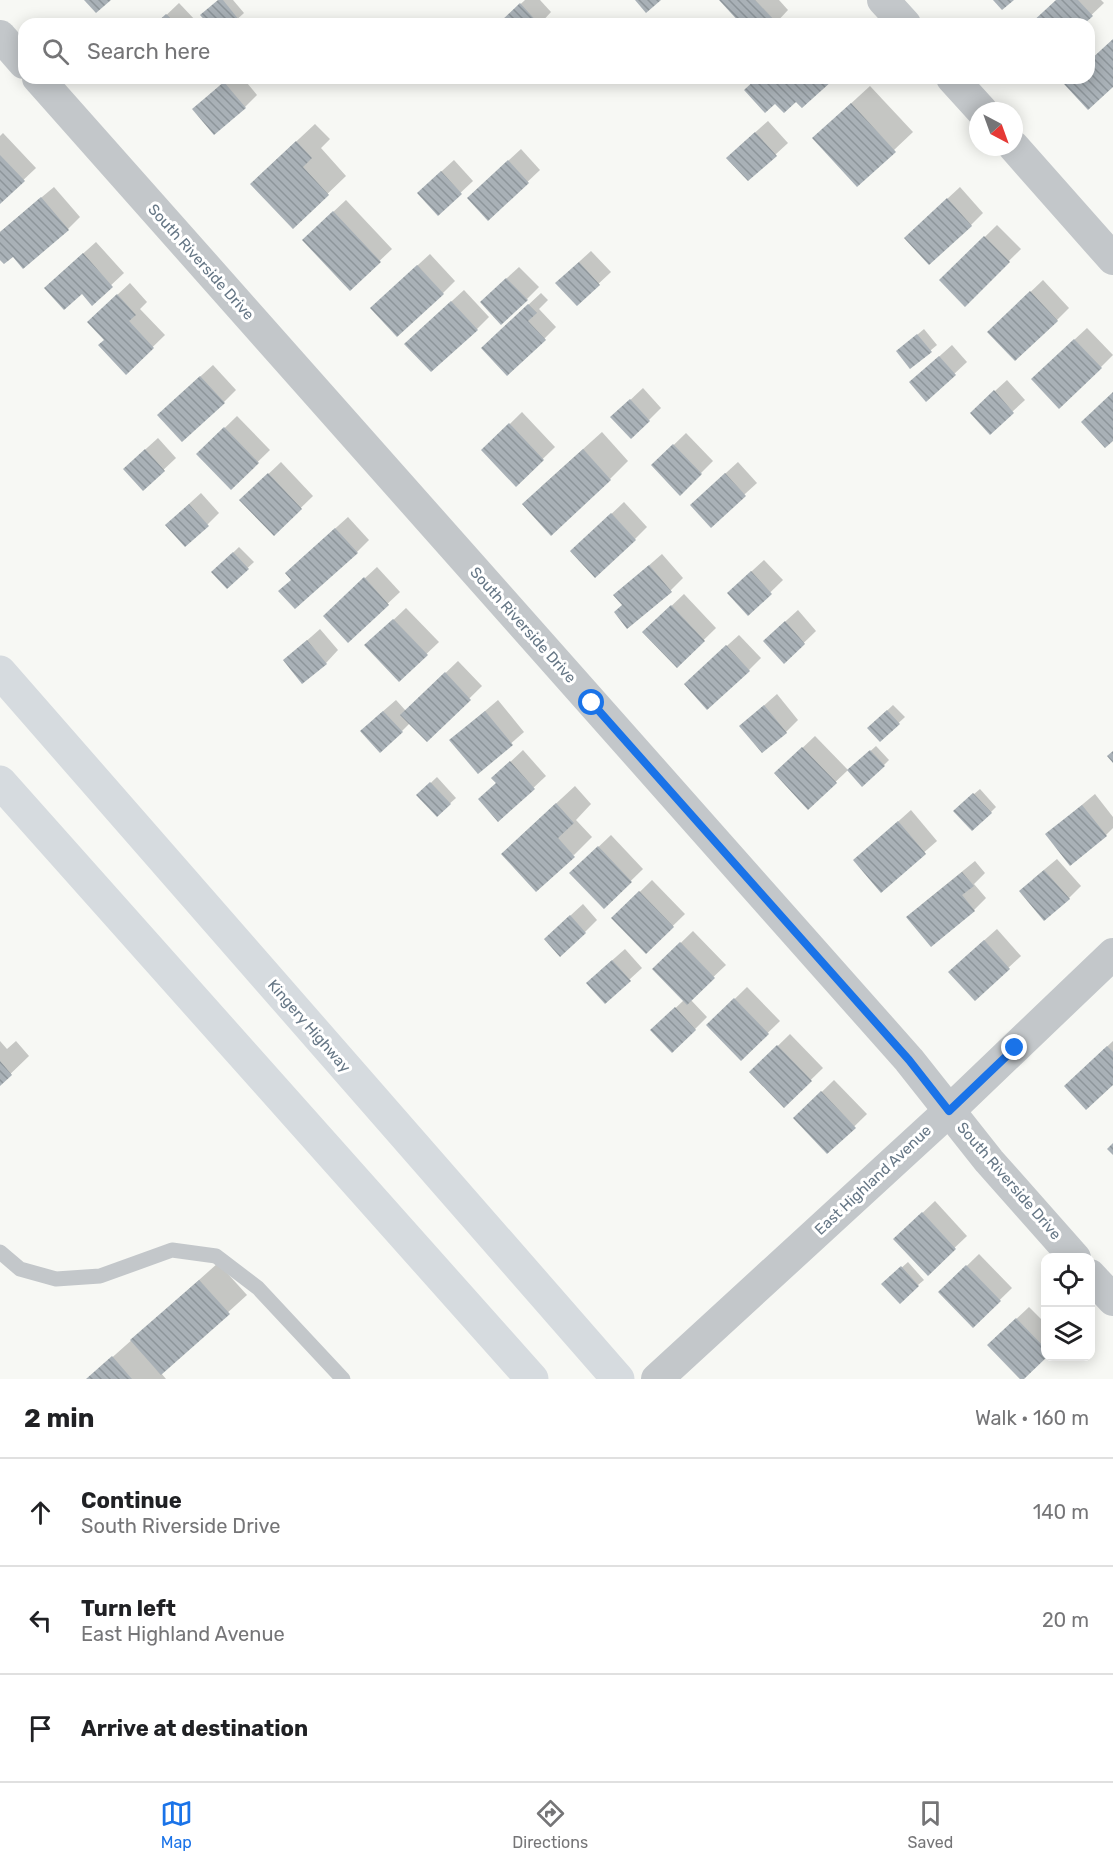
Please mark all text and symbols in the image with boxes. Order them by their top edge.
search box [18,18,1095,84]
icon: search [39,35,72,68]
text: Search here [87,38,210,65]
north arrow [969,102,1023,156]
street label: South Riverside Drive [144,200,258,324]
street label: South Riverside Drive [466,563,580,687]
route start [578,689,604,715]
street label: Kingery Highway [264,976,354,1076]
route end [1001,1034,1027,1060]
street label: South Riverside Drive [953,1119,1065,1243]
street label: East Highland Avenue [811,1121,935,1239]
map controls [1041,1253,1095,1361]
button: locate [1041,1253,1095,1307]
button: layers [1041,1307,1095,1361]
text: 2 min [24,1403,94,1434]
text: Walk · 160 m [975,1406,1089,1430]
text: Continue [81,1487,182,1514]
icon: ahead [24,1496,57,1529]
text: 140 m [1033,1500,1089,1524]
text: South Riverside Drive [81,1514,280,1538]
text: Turn left [81,1595,176,1622]
icon: left [24,1604,57,1637]
text: 20 m [1042,1608,1089,1632]
text: East Highland Avenue [81,1622,285,1646]
icon: arrive [24,1712,57,1745]
text: Arrive at destination [81,1715,308,1742]
tab: Map [160,1797,193,1852]
tab: Directions [512,1797,588,1852]
tab: Saved [908,1797,953,1852]

